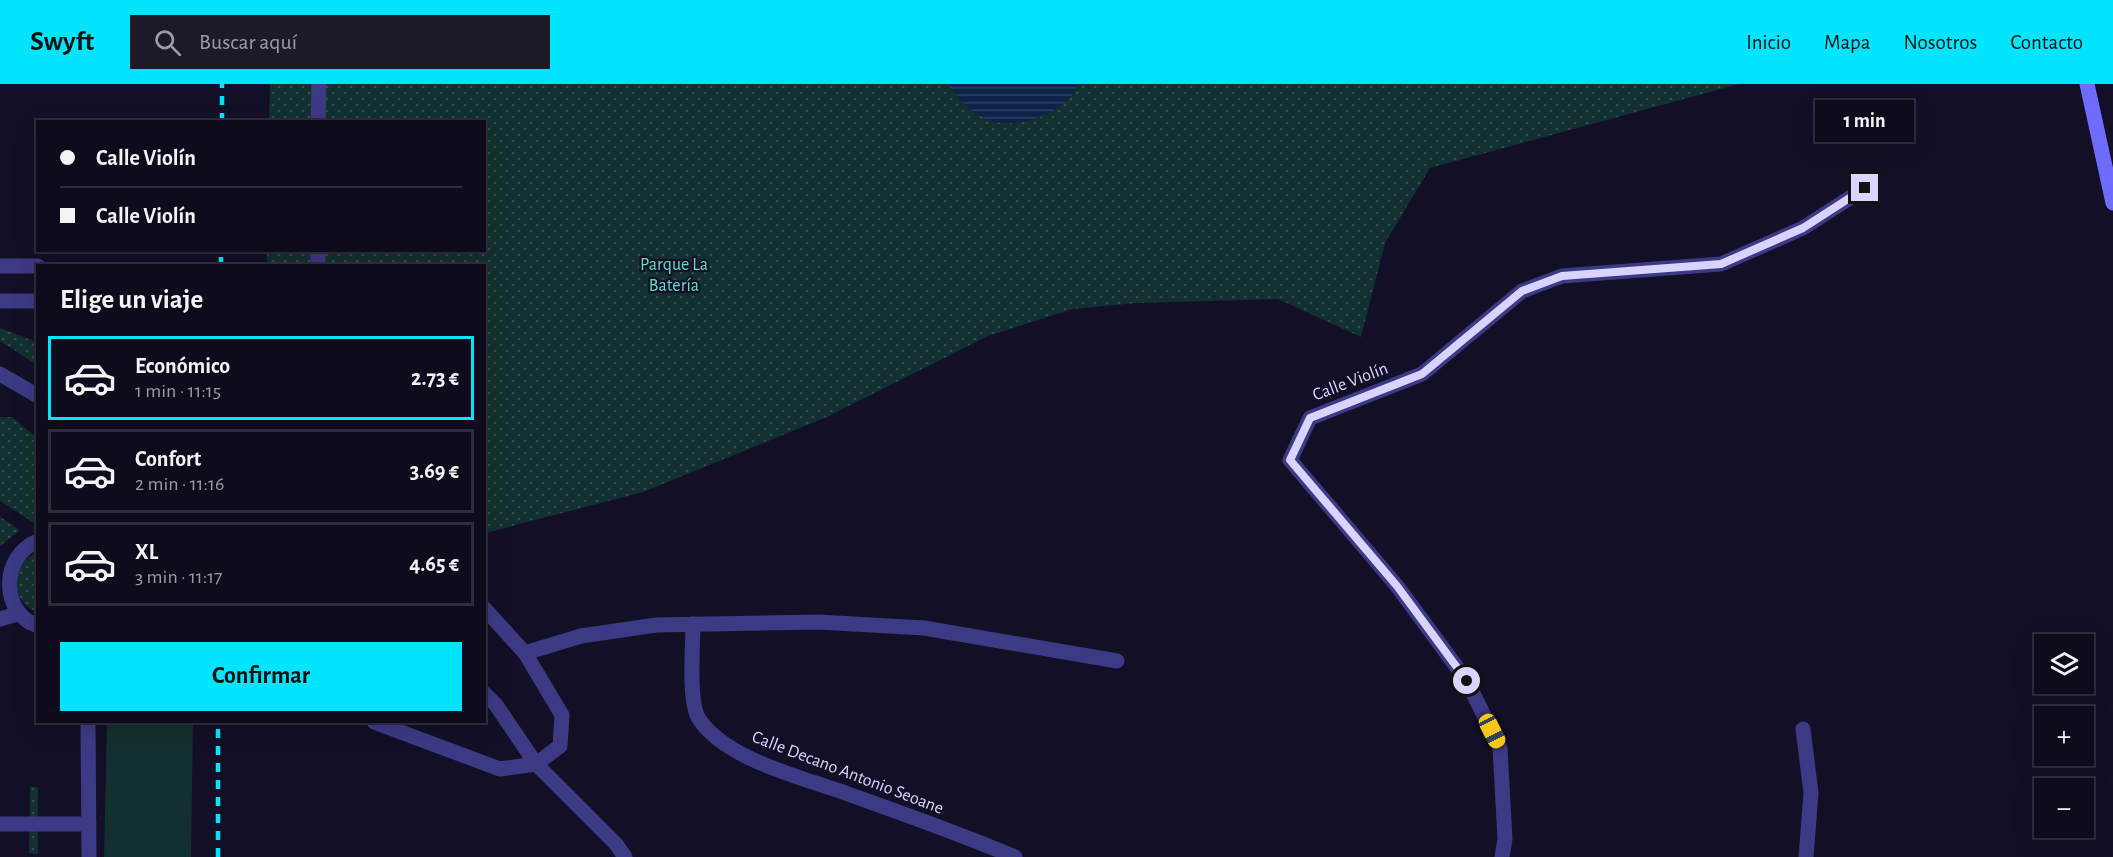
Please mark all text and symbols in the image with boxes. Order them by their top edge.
search box [130,15,550,69]
icon: search [151,26,184,59]
text: Swyft [30,28,94,56]
text: Buscar aquí [199,31,297,53]
text: Inicio [1746,32,1791,53]
text: Mapa [1824,32,1871,53]
text: Nosotros [1904,32,1977,53]
text: Contacto [2010,32,2083,53]
callout: 1 min [1816,101,1914,143]
text: 1 min [1843,111,1886,131]
text: Calle Violín [96,147,196,169]
route end [1851,174,1878,201]
text: Calle Violín [96,205,196,227]
park label: Parque La Batería [640,256,708,295]
text: Elige un viaje [60,286,203,313]
icon: car [63,351,117,405]
text: Económico [135,355,230,377]
street label: Calle Violín [1310,359,1391,405]
text: 2.73 € [411,367,459,389]
text: 1 min · 11:15 [135,381,221,401]
icon: car [63,444,117,498]
text: Confort [135,448,201,470]
text: 3.69 € [410,460,459,482]
text: 2 min · 11:16 [135,474,224,494]
icon: car [63,537,117,591]
text: XL [135,541,158,563]
text: 4.65 € [409,553,459,575]
text: 3 min · 11:17 [135,567,222,587]
map controls [2034,634,2094,838]
button: layers [2034,634,2094,694]
button: Confirmar [60,642,462,711]
route start [1453,667,1480,694]
button: + [2034,706,2094,766]
car [1476,711,1508,751]
street label: Calle Decano Antonio Seoane [749,728,946,818]
button: − [2034,778,2094,838]

